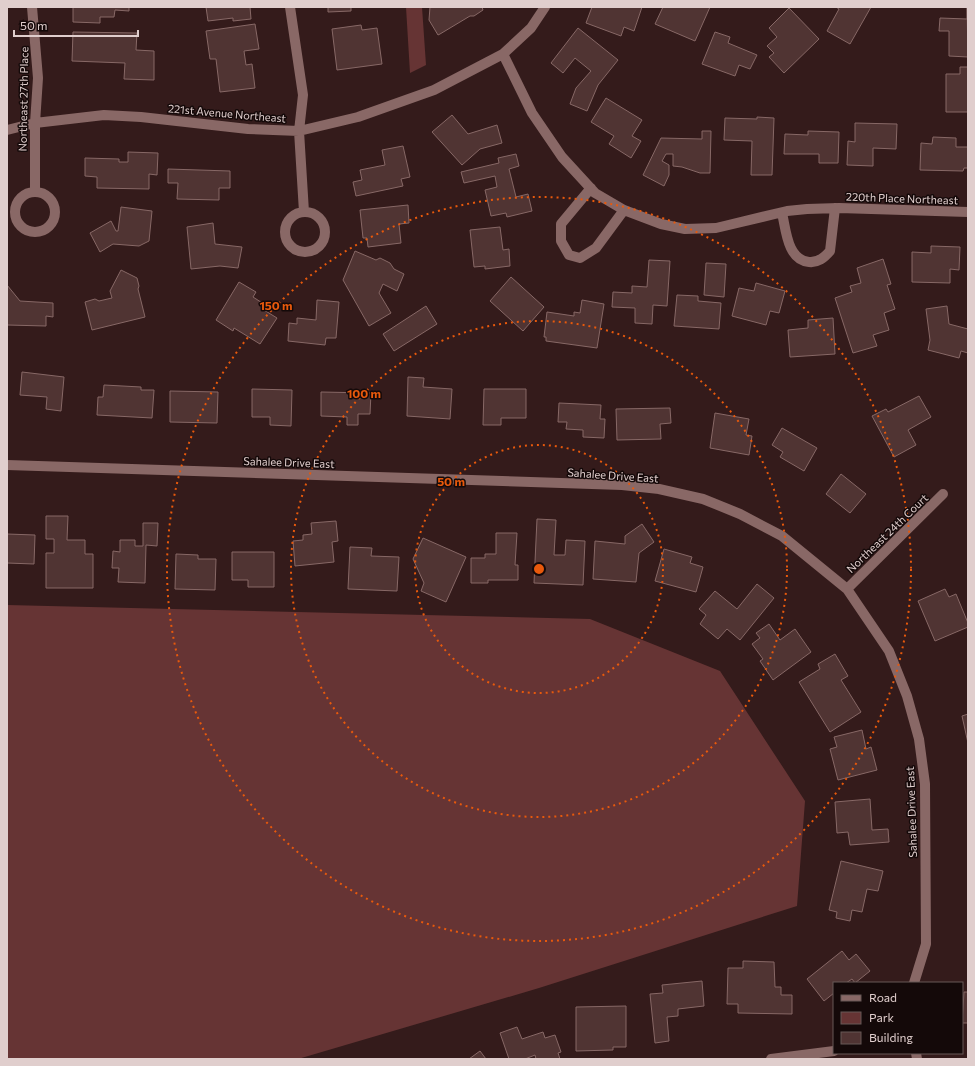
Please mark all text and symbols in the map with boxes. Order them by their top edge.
scale bar [14,12,138,38]
text: 50 m [20,18,48,32]
street label: Northeast 27th Place [16,46,30,151]
street label: 221st Avenue Northeast [167,101,287,125]
street label: 220th Place Northeast [846,190,959,206]
text: 150 m [259,298,293,312]
text: 100 m [347,386,381,400]
street label: Sahalee Drive East [243,454,335,470]
street label: Sahalee Drive East [567,465,659,485]
text: 50 m [437,474,465,488]
street label: Northeast 24th Court [844,491,931,575]
centre of rings [532,562,546,576]
street label: Sahalee Drive East [903,766,919,858]
legend [833,982,963,1054]
text: Road [869,990,897,1004]
text: Park [869,1010,895,1024]
text: Building [869,1030,913,1044]

